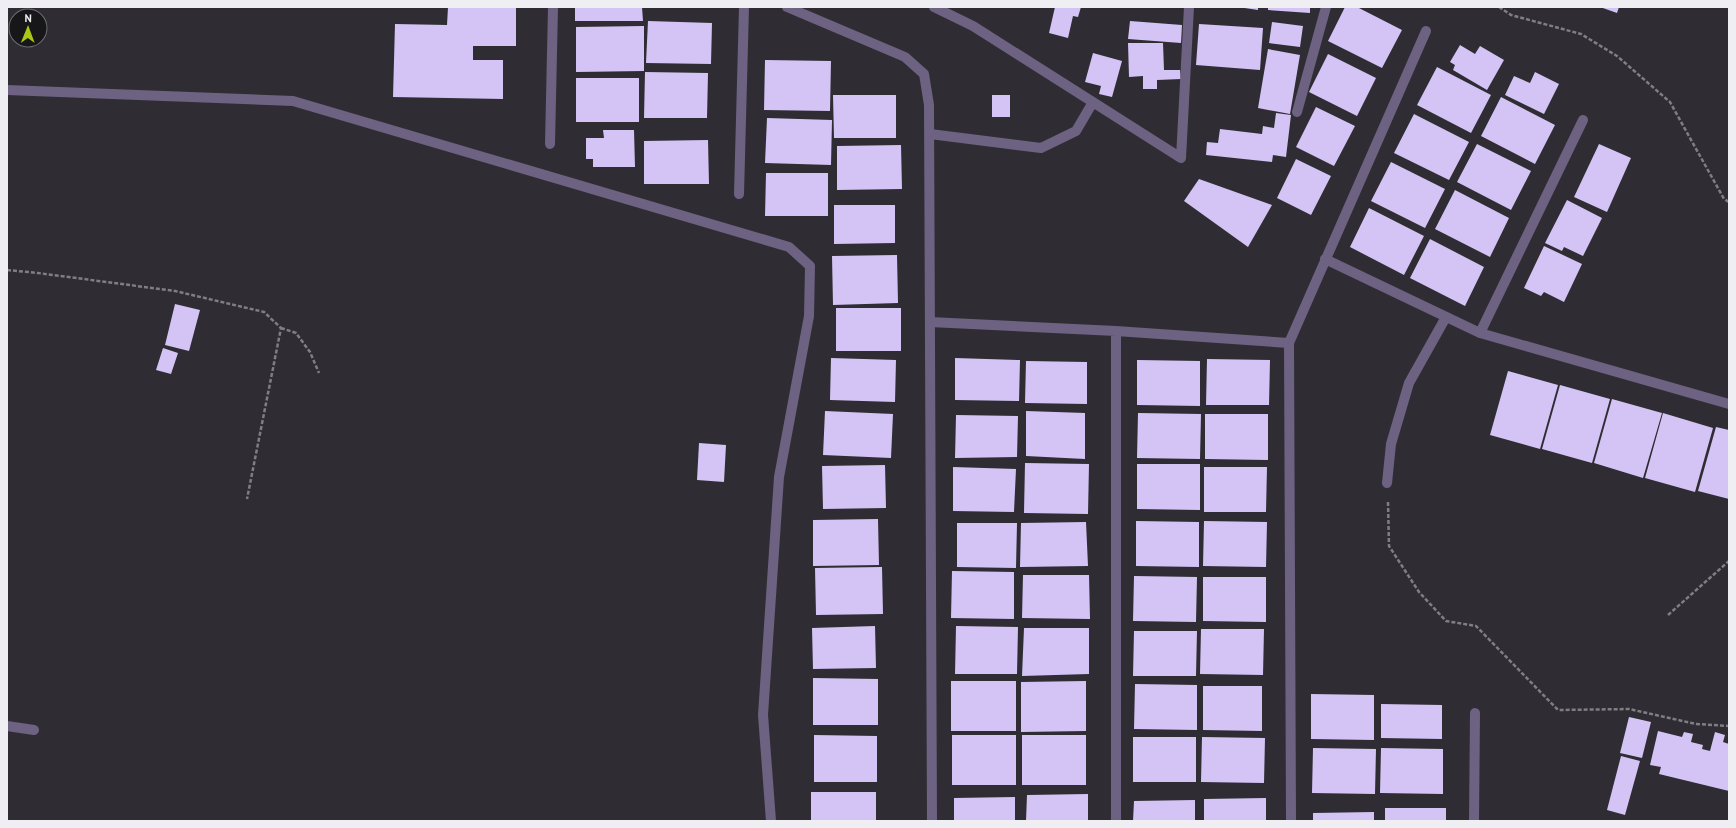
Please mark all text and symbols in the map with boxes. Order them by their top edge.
north arrow [8,8,48,48]
text: N [24,11,32,25]

